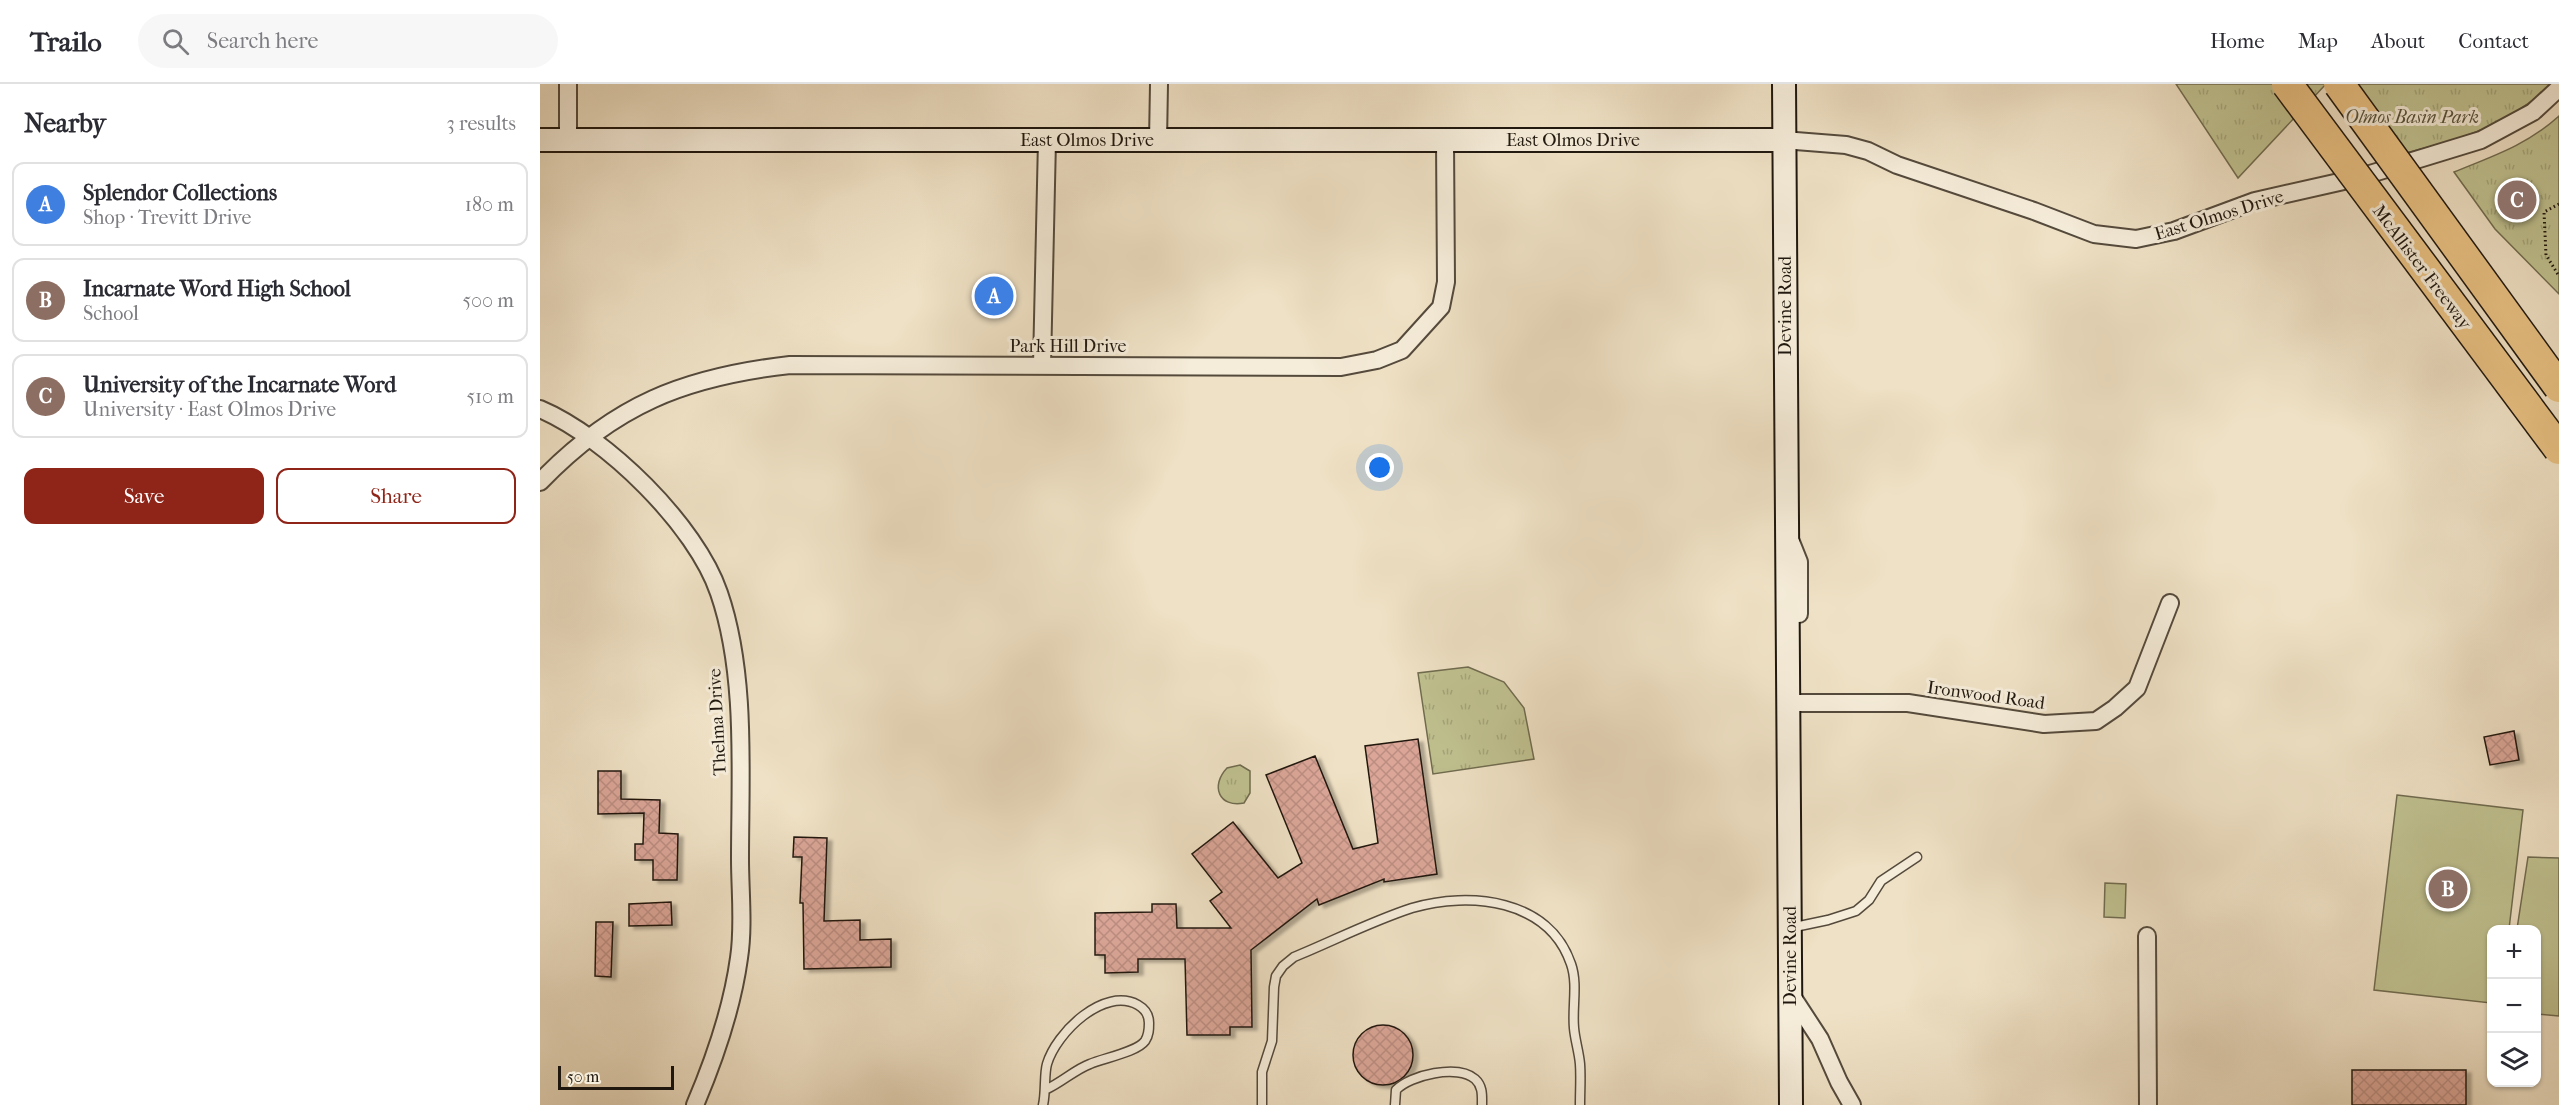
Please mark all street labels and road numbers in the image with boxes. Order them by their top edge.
street label: East Olmos Drive [1020,130,1154,151]
street label: East Olmos Drive [1506,130,1640,151]
street label: East Olmos Drive [2152,186,2286,245]
street label: McAllister Freeway [2368,201,2476,335]
street label: Devine Road [1775,256,1796,356]
street label: Park Hill Drive [1010,336,1127,357]
street label: Thelma Drive [704,668,731,776]
street label: Ironwood Road [1926,677,2046,714]
street label: Devine Road [1780,906,1801,1006]

